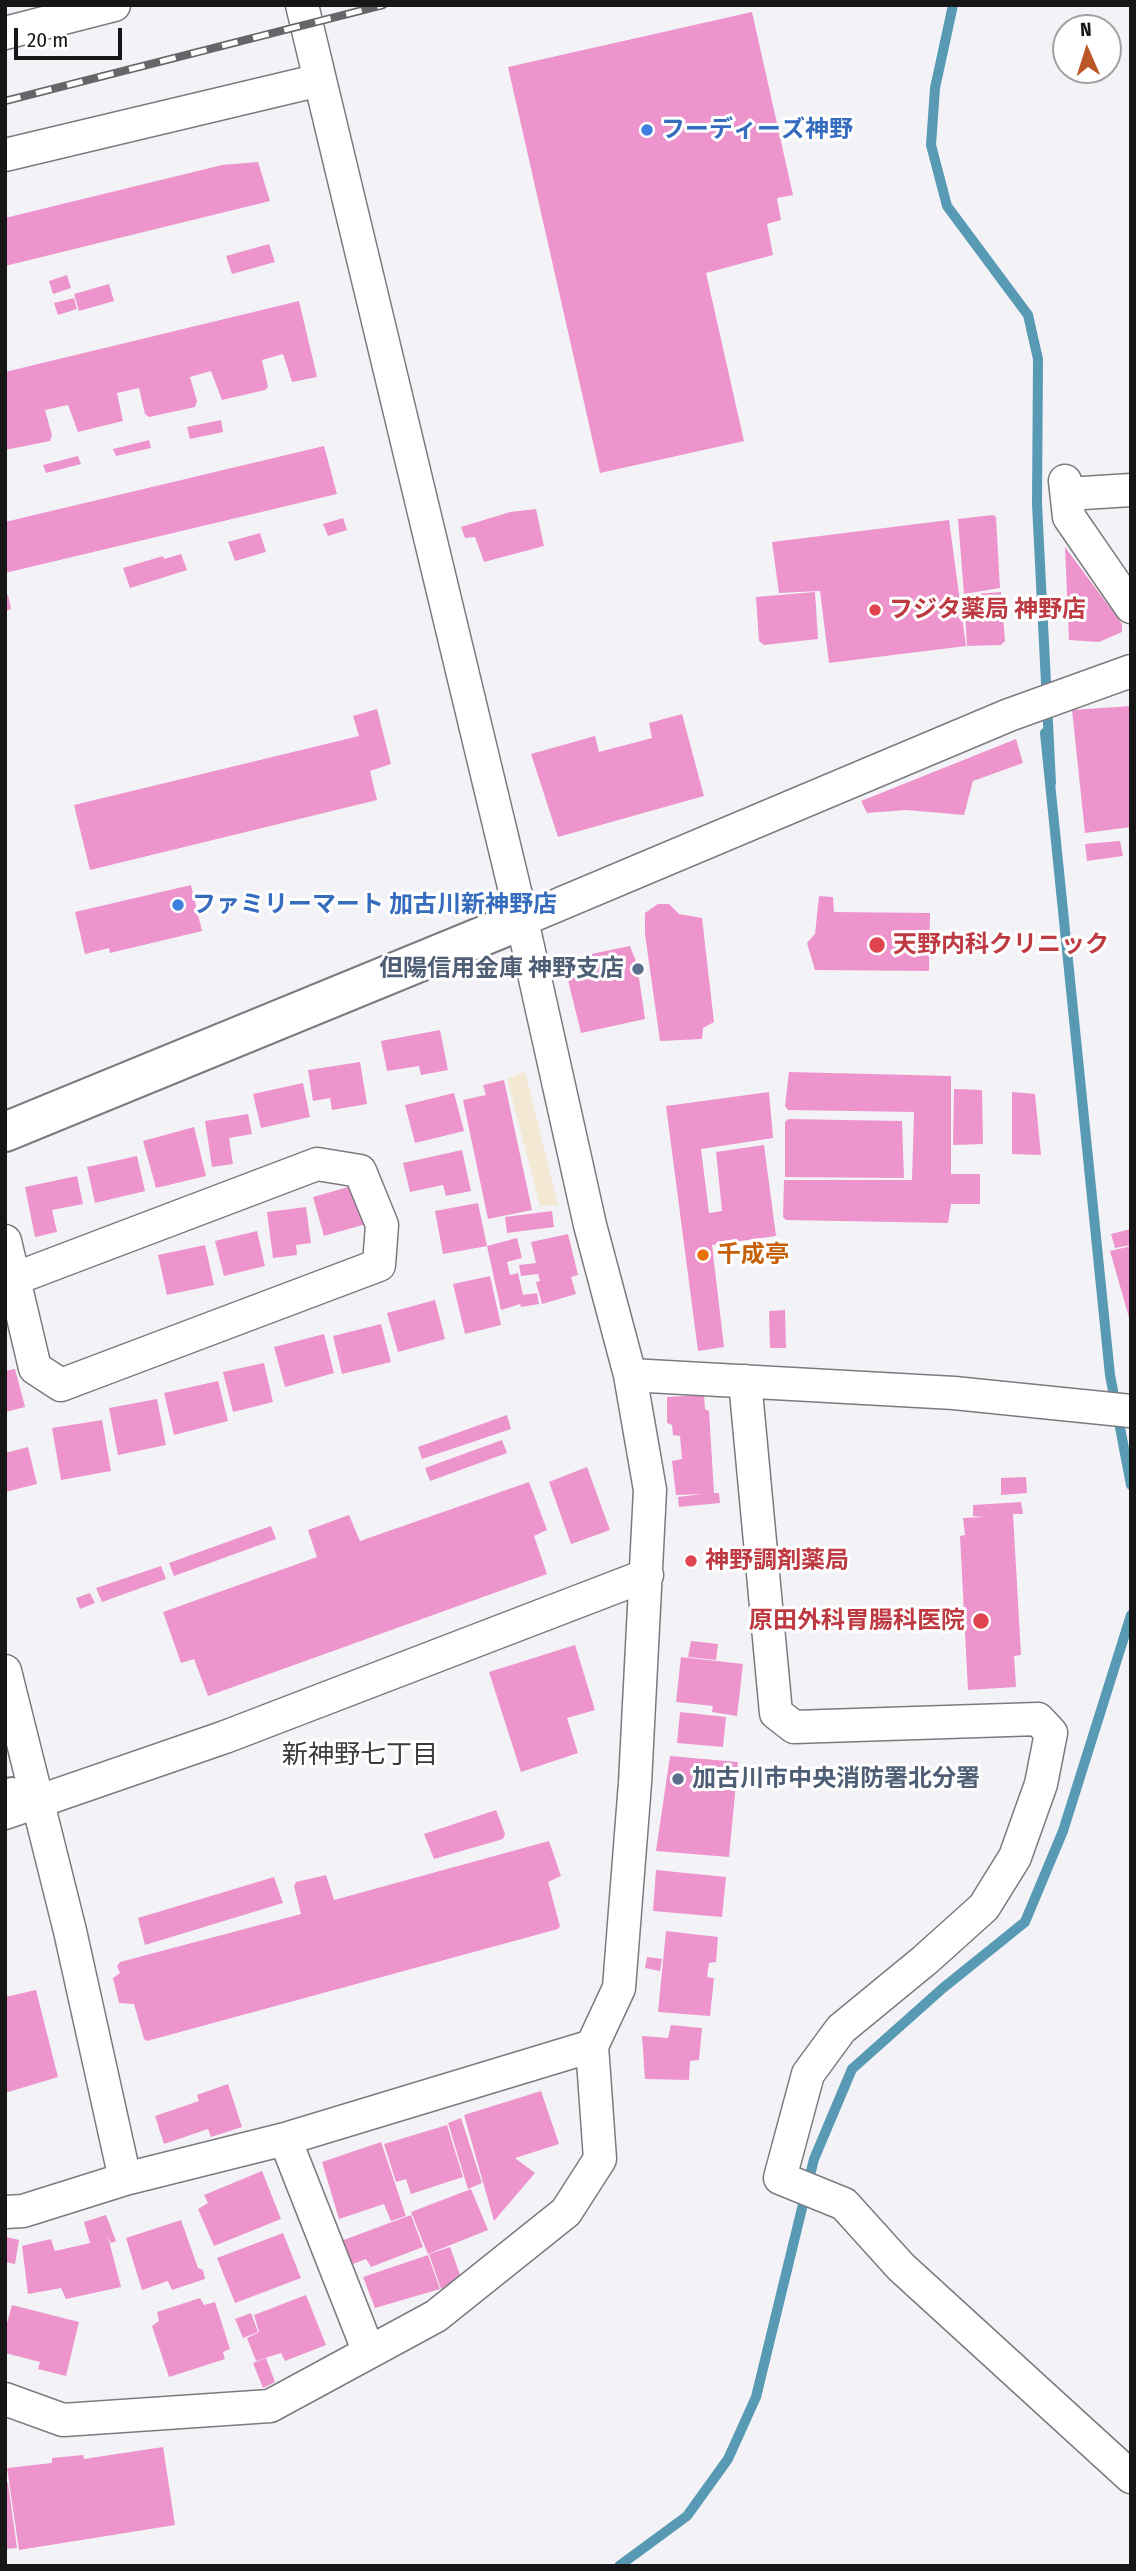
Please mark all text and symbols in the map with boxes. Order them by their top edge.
scale bar [18,14,126,58]
north arrow [1052,14,1122,84]
text: N [1080,18,1092,41]
text: 20 m [27,27,68,53]
place label: フーディーズ神野 [661,116,853,144]
marker: フーディーズ神野 [639,122,655,138]
place label: フジタ薬局 神野店 [889,596,1086,624]
marker: フジタ薬局 神野店 [867,602,883,618]
place label: ファミリーマート 加古川新神野店 [192,891,557,919]
marker: ファミリーマート 加古川新神野店 [170,897,186,913]
place label: 天野内科クリニック [893,931,1109,959]
marker: 天野内科クリニック [867,935,887,955]
place label: 但陽信用金庫 神野支店 [379,955,624,983]
marker: 但陽信用金庫 神野支店 [630,961,646,977]
place label: 千成亭 [717,1241,789,1269]
marker: 千成亭 [695,1247,711,1263]
place label: 神野調剤薬局 [705,1547,849,1575]
marker: 神野調剤薬局 [683,1553,699,1569]
place label: 原田外科胃腸科医院 [749,1607,965,1635]
marker: 原田外科胃腸科医院 [971,1611,991,1631]
district label: 新神野七丁目 [282,1740,438,1772]
place label: 加古川市中央消防署北分署 [692,1765,980,1793]
marker: 加古川市中央消防署北分署 [670,1771,686,1787]

